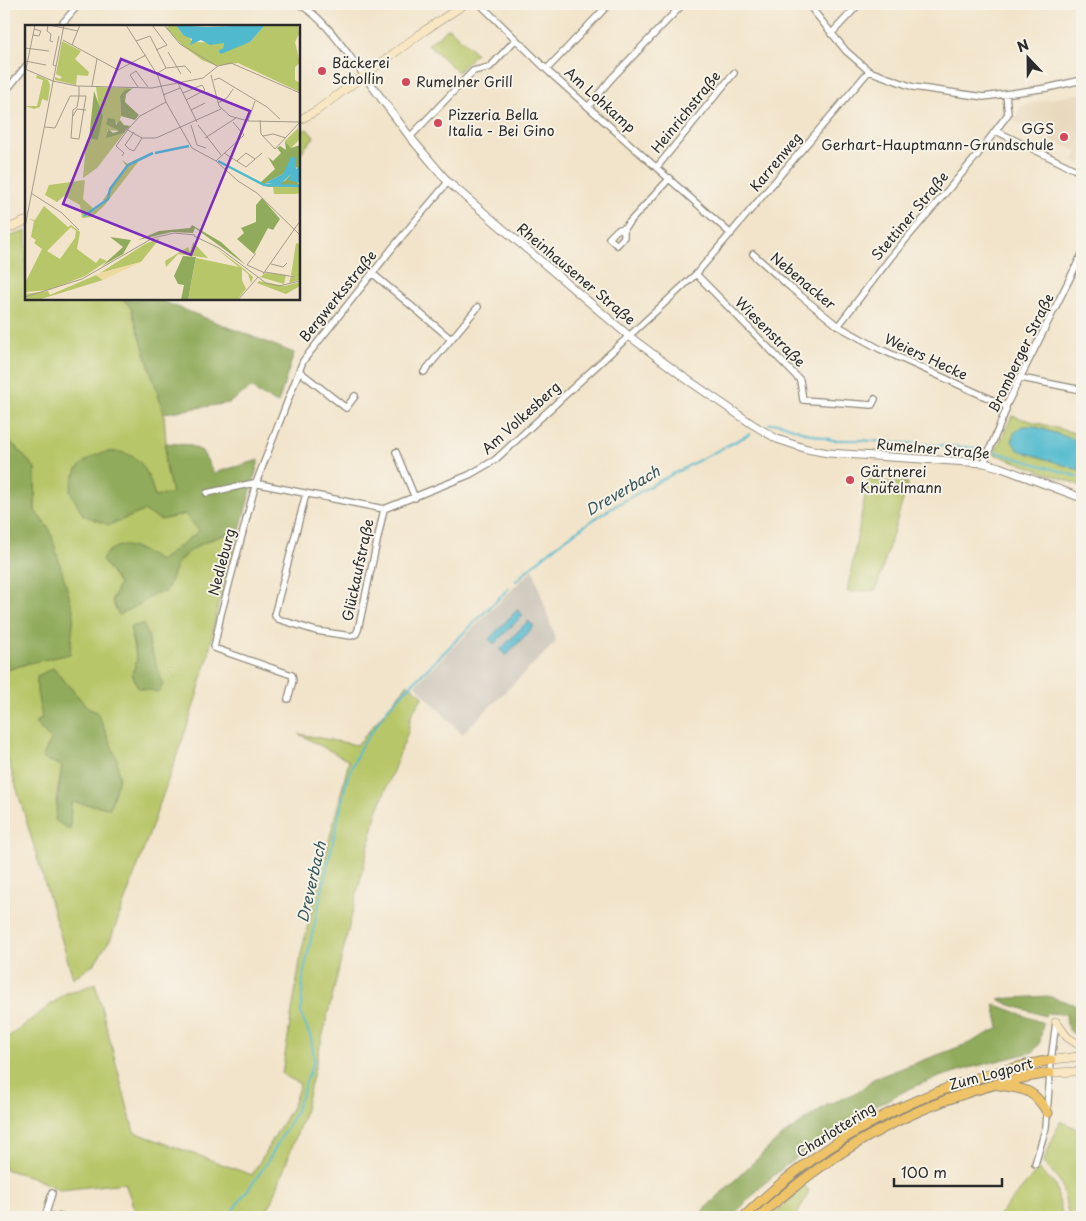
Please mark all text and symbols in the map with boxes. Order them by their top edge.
inset map [25,25,300,300]
north arrow [1004,32,1054,82]
text: N [1014,34,1032,57]
place label: Bäckerei Schollin [332,52,390,89]
street label: Am Lohkamp [560,62,641,137]
marker: Bäckerei Schollin [316,65,328,77]
street label: Heinrichstraße [646,66,725,157]
place label: Rumelner Grill [416,71,513,92]
marker: Rumelner Grill [400,76,412,88]
place label: Pizzeria Bella Italia - Bei Gino [448,104,555,141]
marker: Pizzeria Bella Italia - Bei Gino [432,117,444,129]
place label: GGS Gerhart-Hauptmann-Grundschule [821,118,1054,155]
street label: Karrenweg [745,127,807,196]
marker: GGS Gerhart-Hauptmann-Grundschule [1058,131,1070,143]
street label: Stettiner Straße [866,167,953,265]
street label: Rheinhausener Straße [512,218,640,330]
street label: Bergwerksstraße [294,245,381,346]
street label: Nebenacker [766,247,841,315]
street label: Bromberger Straße [983,290,1059,416]
street label: Wiesenstraße [730,292,810,372]
street label: Weiers Hecke [881,328,971,385]
street label: Am Volkesberg [477,376,565,459]
street label: Rumelner Straße [876,433,991,464]
water label: Dreverbach [581,459,664,520]
place label: Gärtnerei Knüfelmann [860,461,942,498]
marker: Gärtnerei Knüfelmann [844,474,856,486]
street label: Glückaufstraße [336,517,379,623]
street label: Nedleburg [203,526,241,598]
water label: Dreverbach [290,839,331,924]
street label: Zum Logport [947,1052,1035,1095]
street label: Charlottering [792,1097,879,1162]
scale bar [894,1156,1001,1188]
text: 100 m [901,1160,947,1183]

